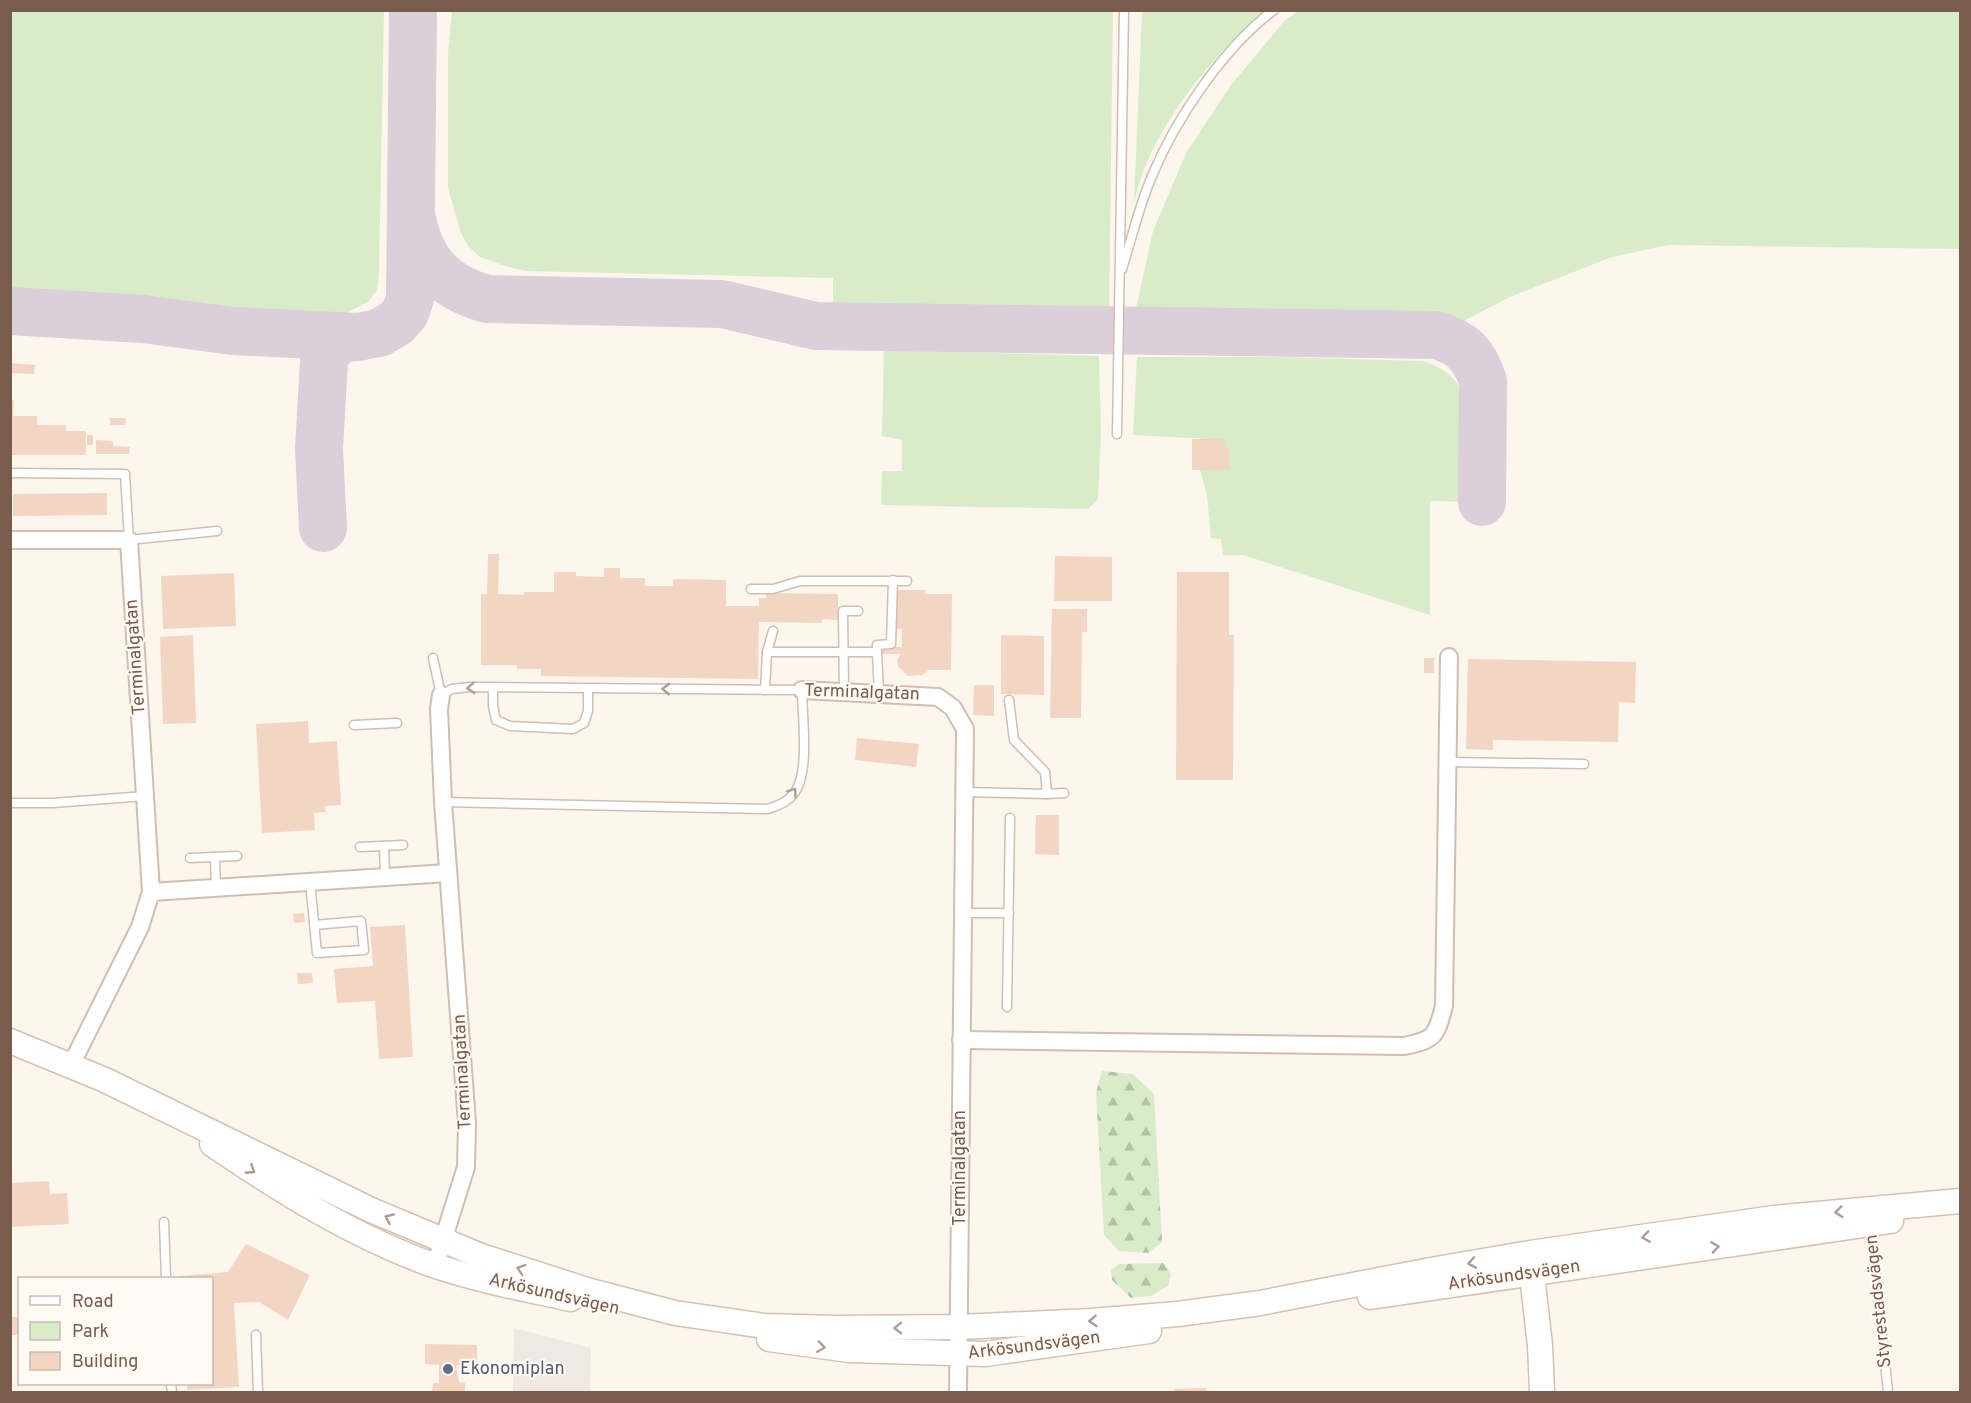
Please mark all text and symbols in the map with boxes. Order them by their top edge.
street label: Terminalgatan [120,598,152,716]
street label: Terminalgatan [804,679,920,707]
one-way arrow [467,681,476,694]
one-way arrow [662,683,671,695]
one-way arrow [786,787,797,798]
street label: Terminalgatan [448,1014,478,1130]
street label: Terminalgatan [949,1110,972,1226]
one-way arrow [245,1163,256,1174]
one-way arrow [1835,1205,1844,1218]
one-way arrow [384,1213,395,1225]
one-way arrow [1641,1230,1651,1242]
street label: Styrestadsvägen [1861,1233,1897,1369]
one-way arrow [1710,1241,1720,1253]
street label: Arkösundsvägen [1446,1255,1582,1297]
one-way arrow [1467,1256,1477,1269]
one-way arrow [516,1263,527,1276]
street label: Arkösundsvägen [486,1269,622,1321]
legend [18,1277,213,1385]
text: Road [72,1291,114,1314]
one-way arrow [1088,1314,1097,1327]
text: Park [72,1321,109,1344]
one-way arrow [893,1321,902,1334]
street label: Arkösundsvägen [966,1326,1102,1366]
one-way arrow [816,1340,825,1352]
text: Building [72,1351,138,1374]
place label: Ekonomiplan [460,1358,565,1381]
marker: Ekonomiplan [441,1362,455,1376]

